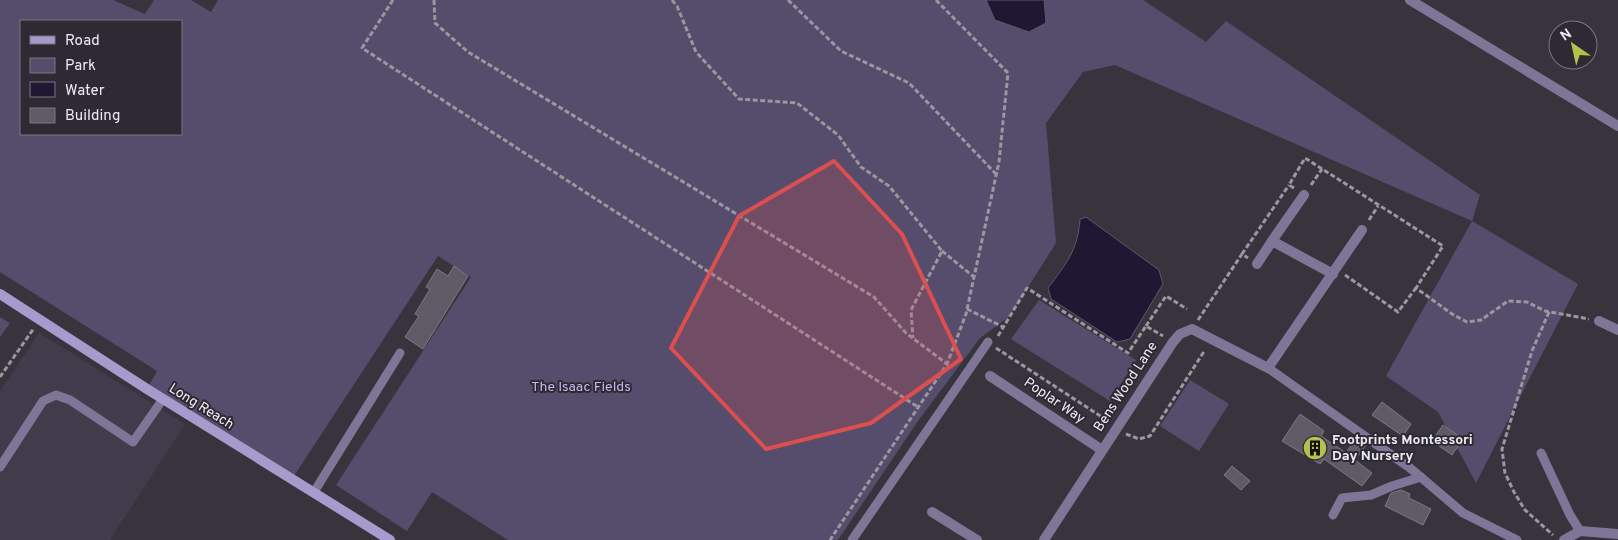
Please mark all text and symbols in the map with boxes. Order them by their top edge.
legend [20,20,182,135]
north arrow [1548,20,1598,70]
text: N [1558,26,1575,45]
text: Road [65,32,100,51]
text: Park [65,57,96,76]
text: Water [65,82,105,101]
text: Building [65,107,120,126]
street label: Bens Wood Lane [1091,339,1161,435]
street label: Poplar Way [1020,374,1088,428]
park label: The Isaac Fields [531,379,631,396]
street label: Long Reach [165,380,237,434]
place label: Footprints Montessori Day Nursery [1332,432,1473,465]
building icon: Footprints Montessori Day Nursery [1302,435,1328,461]

